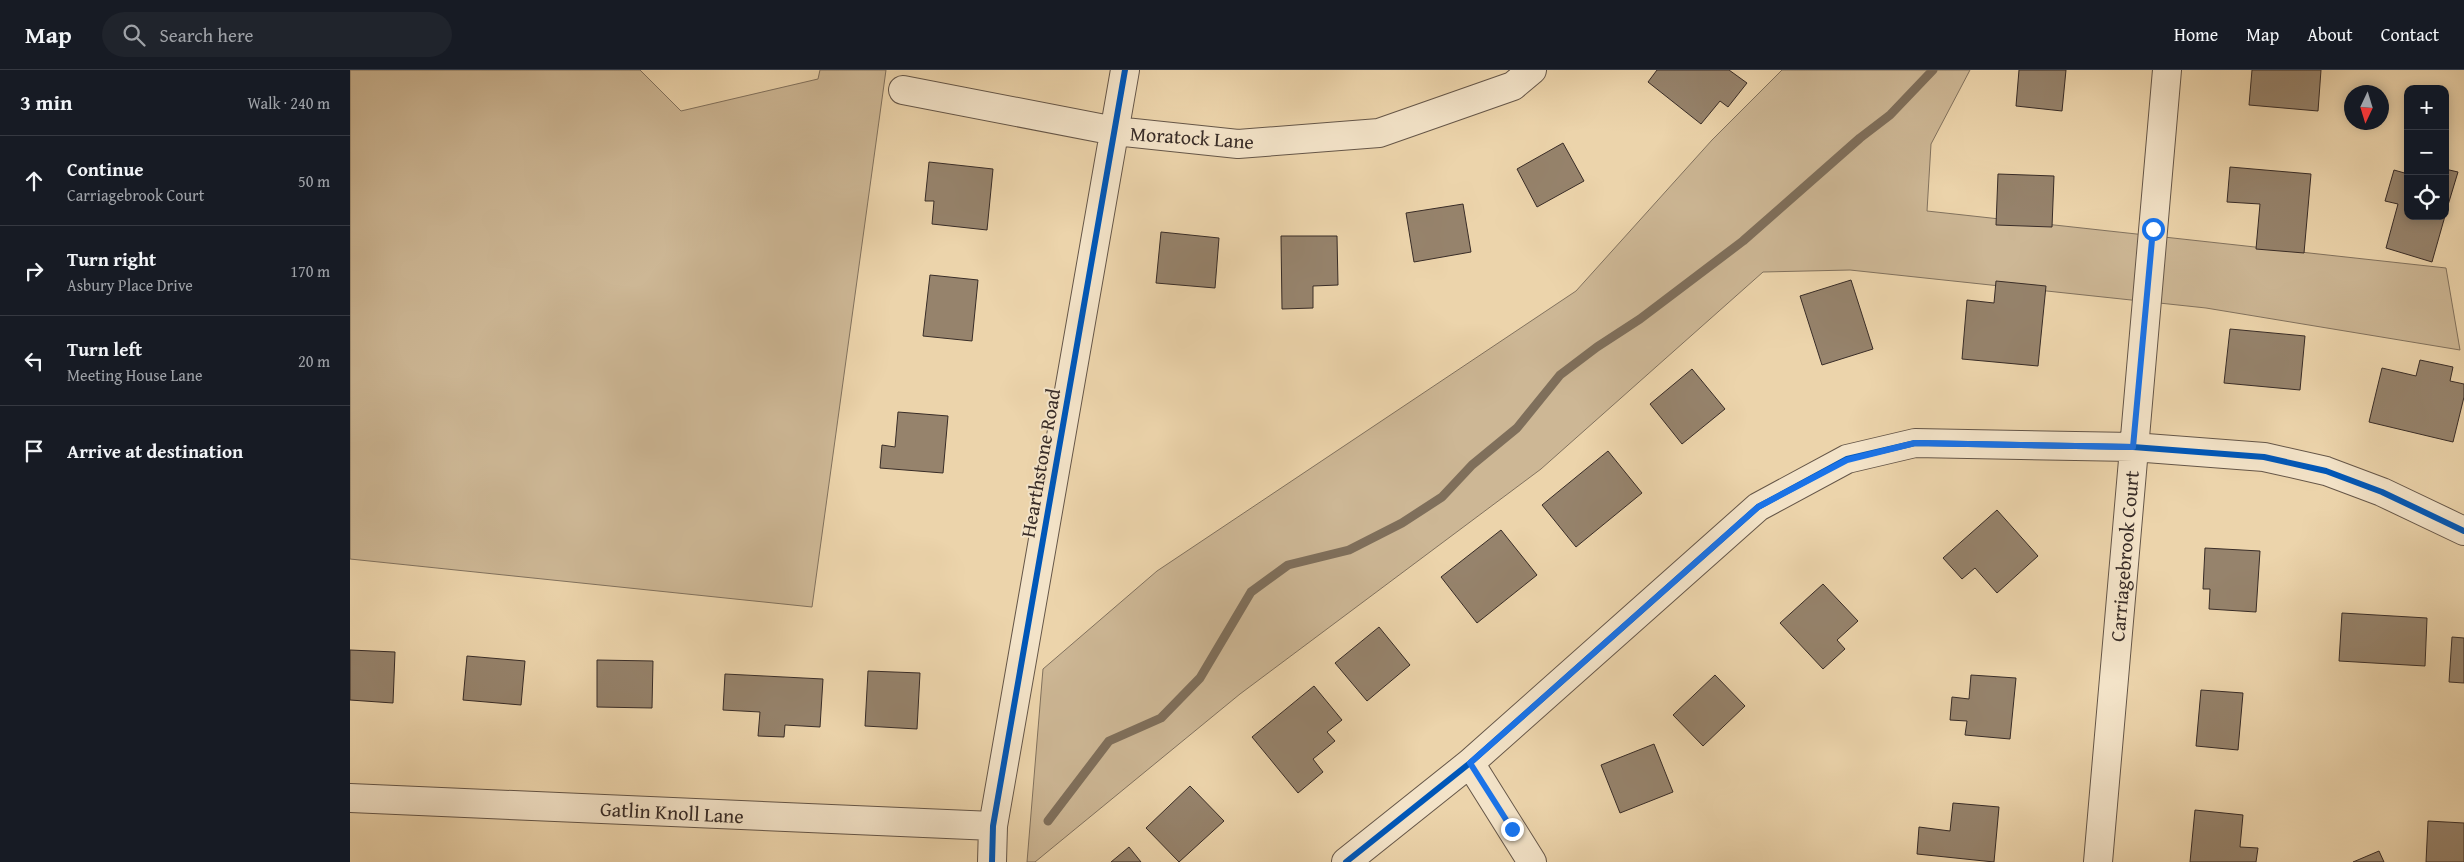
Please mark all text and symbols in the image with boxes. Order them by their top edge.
search box [102,12,452,57]
text: Map [25,17,72,52]
icon: search [120,21,148,49]
text: Search here [160,21,253,49]
text: Home [2174,21,2218,48]
text: Map [2246,21,2279,48]
text: About [2307,21,2353,48]
text: Contact [2381,21,2439,48]
north arrow [2344,85,2389,130]
map controls [2404,85,2449,220]
button: + [2404,85,2449,130]
text: 3 min [20,87,72,118]
text: Walk · 240 m [247,91,330,115]
street label: Moratock Lane [1129,118,1255,156]
button: − [2404,130,2449,175]
text: Continue [67,155,144,183]
icon: ahead [20,167,48,195]
text: 50 m [298,169,330,193]
button: locate [2404,175,2449,220]
text: Carriagebrook Court [67,183,204,207]
route start [2142,218,2165,241]
text: Turn right [67,245,156,273]
icon: right [20,257,48,285]
text: 170 m [290,259,330,283]
text: Asbury Place Drive [67,273,193,297]
text: Turn left [67,335,142,363]
icon: left [20,347,48,375]
text: 20 m [298,349,330,373]
text: Meeting House Lane [67,363,202,387]
street label: Hearthstone Road [1013,386,1067,540]
icon: arrive [20,437,48,465]
text: Arrive at destination [67,437,243,465]
street label: Carriagebrook Court [2102,469,2146,643]
street label: Gatlin Knoll Lane [599,794,745,830]
route end [1501,818,1524,841]

